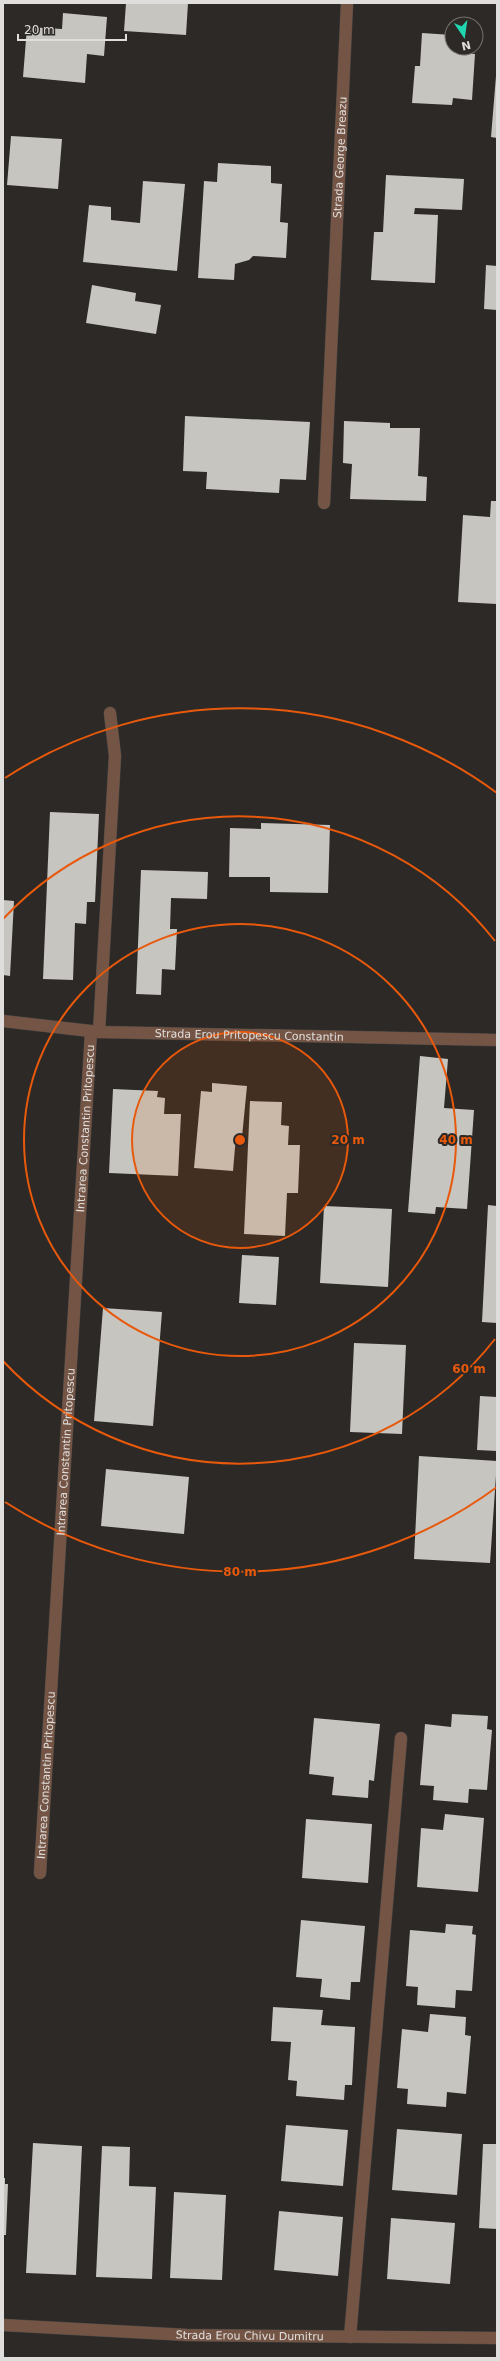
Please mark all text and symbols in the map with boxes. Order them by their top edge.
scale bar [18,16,126,42]
north arrow [444,16,484,56]
text: 20 m [24,23,55,37]
text: N [460,38,472,53]
street label: Strada George Breazu [331,96,349,218]
street label: Strada Erou Pritopescu Constantin [155,1027,344,1043]
street label: Intrarea Constantin Pritopescu [74,1044,97,1213]
centre of rings [233,1133,247,1147]
text: 20 m [331,1133,365,1147]
text: 40 m [439,1133,473,1147]
text: 60 m [452,1362,486,1376]
street label: Intrarea Constantin Pritopescu [54,1368,77,1536]
text: 80 m [223,1565,257,1579]
street label: Intrarea Constantin Pritopescu [34,1691,58,1859]
street label: Strada Erou Chivu Dumitru [175,2328,324,2343]

